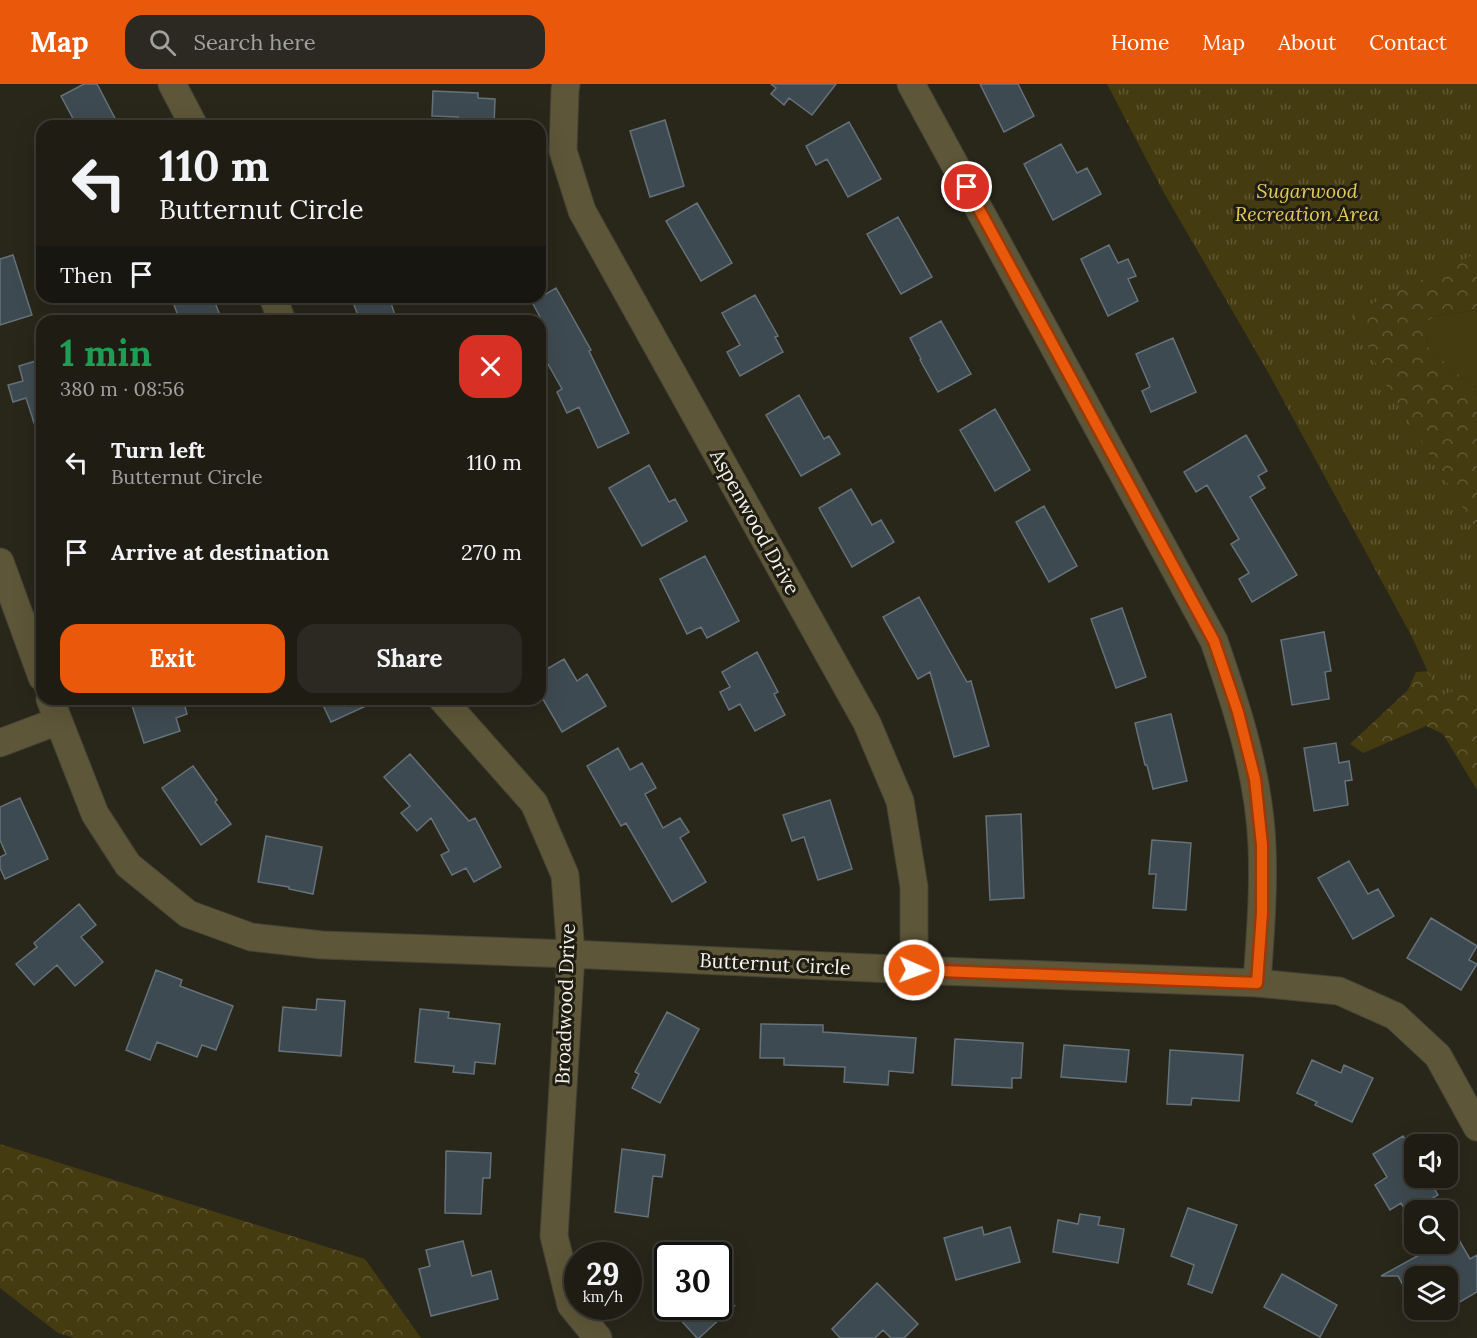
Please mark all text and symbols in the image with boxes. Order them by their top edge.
search box [125,15,545,69]
text: Map [30,24,89,60]
icon: search [146,26,179,59]
text: Search here [194,28,316,56]
text: Home [1111,29,1169,56]
text: Map [1202,29,1245,56]
text: About [1278,29,1336,56]
text: Contact [1369,29,1447,56]
text: 110 m [159,139,270,193]
icon: left [60,144,138,222]
pin [941,161,992,212]
icon: arrive [950,170,983,203]
park label: Sugarwood Recreation Area [1235,178,1379,226]
text: Butternut Circle [159,192,364,226]
icon: arrive [125,258,158,291]
text: Then [60,261,113,289]
text: 1 min [60,330,152,376]
button: close [459,335,522,398]
text: 380 m · 08:56 [60,376,185,401]
text: Turn left [111,436,205,464]
street label: Aspenwood Drive [705,444,806,599]
icon: left [60,446,93,479]
text: 110 m [467,448,522,476]
text: Butternut Circle [111,464,263,489]
icon: arrive [60,536,93,569]
text: Arrive at destination [111,538,329,566]
text: 270 m [461,538,522,566]
button: Exit [60,624,285,693]
button: Share [297,624,522,693]
street label: Broadwood Drive [549,923,580,1085]
position arrow [882,938,946,1002]
street label: Butternut Circle [699,947,852,980]
map controls [1404,1134,1458,1320]
button: sound [1404,1134,1458,1188]
button: search [1404,1200,1458,1254]
speed limit sign: 30 [654,1242,732,1320]
text: 29 [586,1255,620,1293]
button: layers [1404,1266,1458,1320]
text: km/h [583,1287,623,1306]

